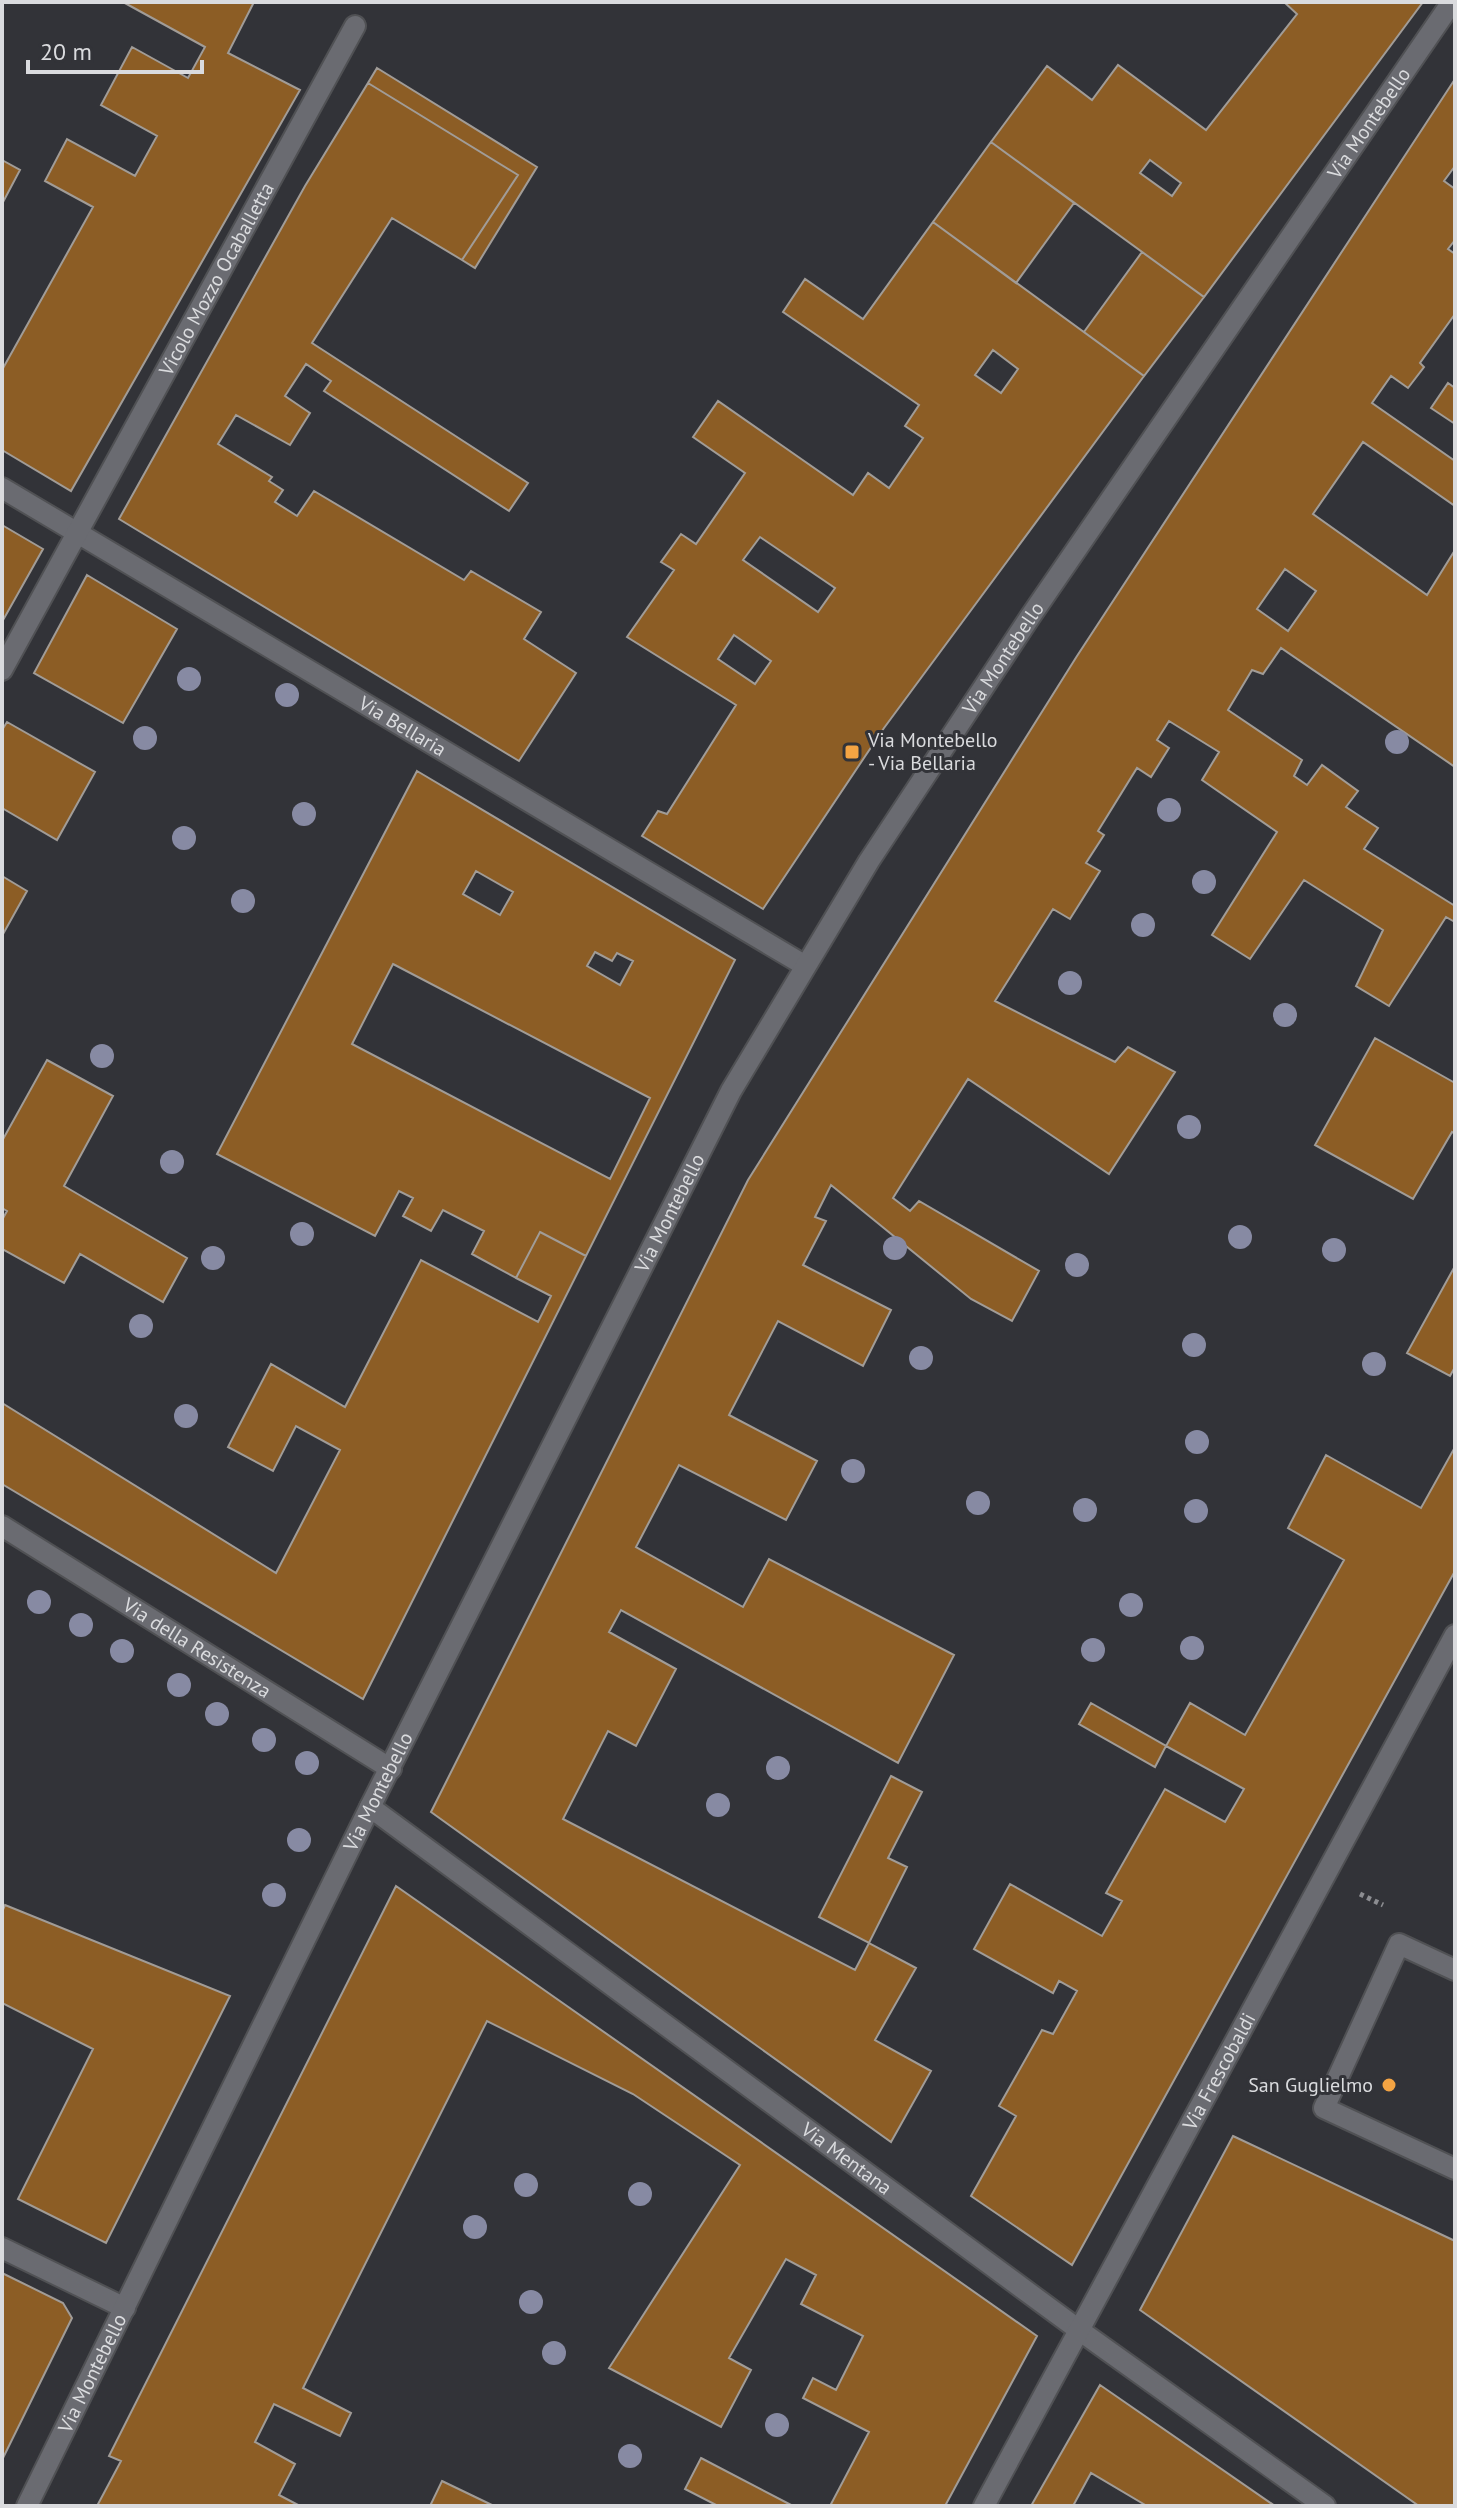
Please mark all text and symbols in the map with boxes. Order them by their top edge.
scale bar [28,24,202,74]
text: 20 m [40,36,92,67]
street label: Via Montebello [1321,62,1416,185]
street label: Vicolo Mozzo Ocaballetta [152,178,280,381]
street label: Via Montebello [956,597,1050,720]
street label: Via Bellaria [353,690,451,762]
place label: Via Montebello - Via Bellaria [867,727,998,776]
marker: Via Montebello - Via Bellaria [843,743,861,761]
street label: Via Montebello [628,1149,710,1278]
street label: Via della Resistenza [117,1591,276,1704]
street label: Via Montebello [337,1728,419,1856]
street label: Via Frescobaldi [1176,2008,1261,2136]
place label: San Guglielmo [1248,2072,1373,2098]
marker: San Guglielmo [1380,2076,1398,2094]
street label: Via Mentana [795,2116,897,2201]
street label: Via Montebello [52,2309,132,2438]

